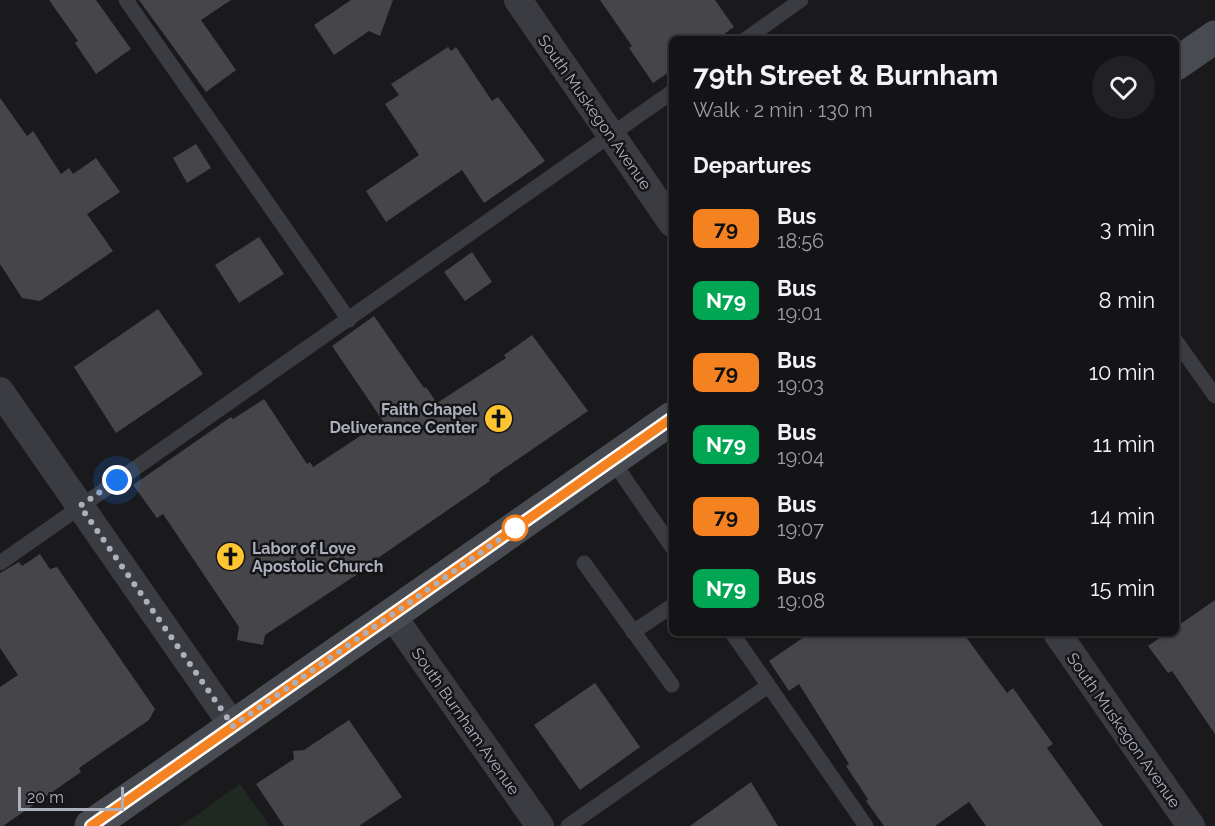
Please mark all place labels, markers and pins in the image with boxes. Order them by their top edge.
place label: Faith Chapel Deliverance Center [329,400,478,437]
church icon: Faith Chapel Deliverance Center [482,402,514,434]
unlabelled marker [502,515,528,541]
place label: Labor of Love Apostolic Church [252,539,384,576]
church icon: Labor of Love Apostolic Church [215,541,247,573]

